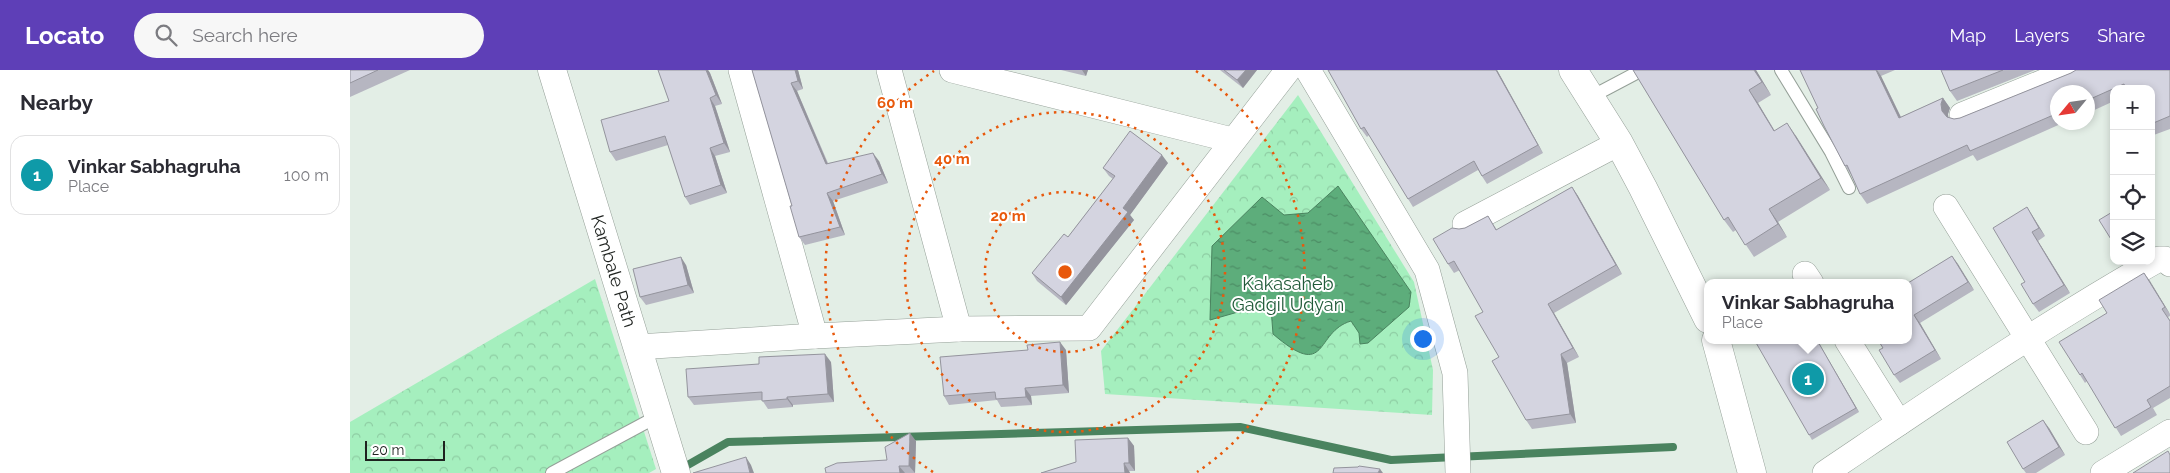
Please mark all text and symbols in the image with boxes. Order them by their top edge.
search box [134,13,484,58]
text: Locato [25,21,104,50]
icon: search [152,21,180,49]
text: Search here [192,24,298,46]
text: Map [1950,25,1986,46]
text: Layers [2014,25,2069,46]
text: Share [2097,25,2145,46]
north arrow [2050,85,2095,130]
map controls [2110,85,2155,265]
button: + [2110,85,2155,130]
text: Nearby [20,90,93,115]
text: 60 m [877,94,913,112]
button: − [2110,130,2155,175]
text: 40 m [934,150,970,168]
text: Vinkar Sabhagruha [68,155,241,177]
text: 1 [33,166,41,185]
text: 100 m [284,166,329,185]
button: locate [2110,175,2155,220]
text: Place [68,177,109,196]
text: 20 m [990,207,1026,225]
street label: Kambale Path [587,212,641,330]
button: layers [2110,220,2155,265]
centre of rings [1056,263,1074,281]
park label: Kakasaheb Gadgil Udyan [1232,273,1344,315]
popup [1704,279,1912,344]
text: Vinkar Sabhagruha [1722,291,1894,313]
text: Place [1722,313,1763,332]
your location [1410,326,1436,352]
pin: 1 [1792,360,1824,398]
scale bar [365,438,445,461]
text: 20 m [372,442,404,458]

